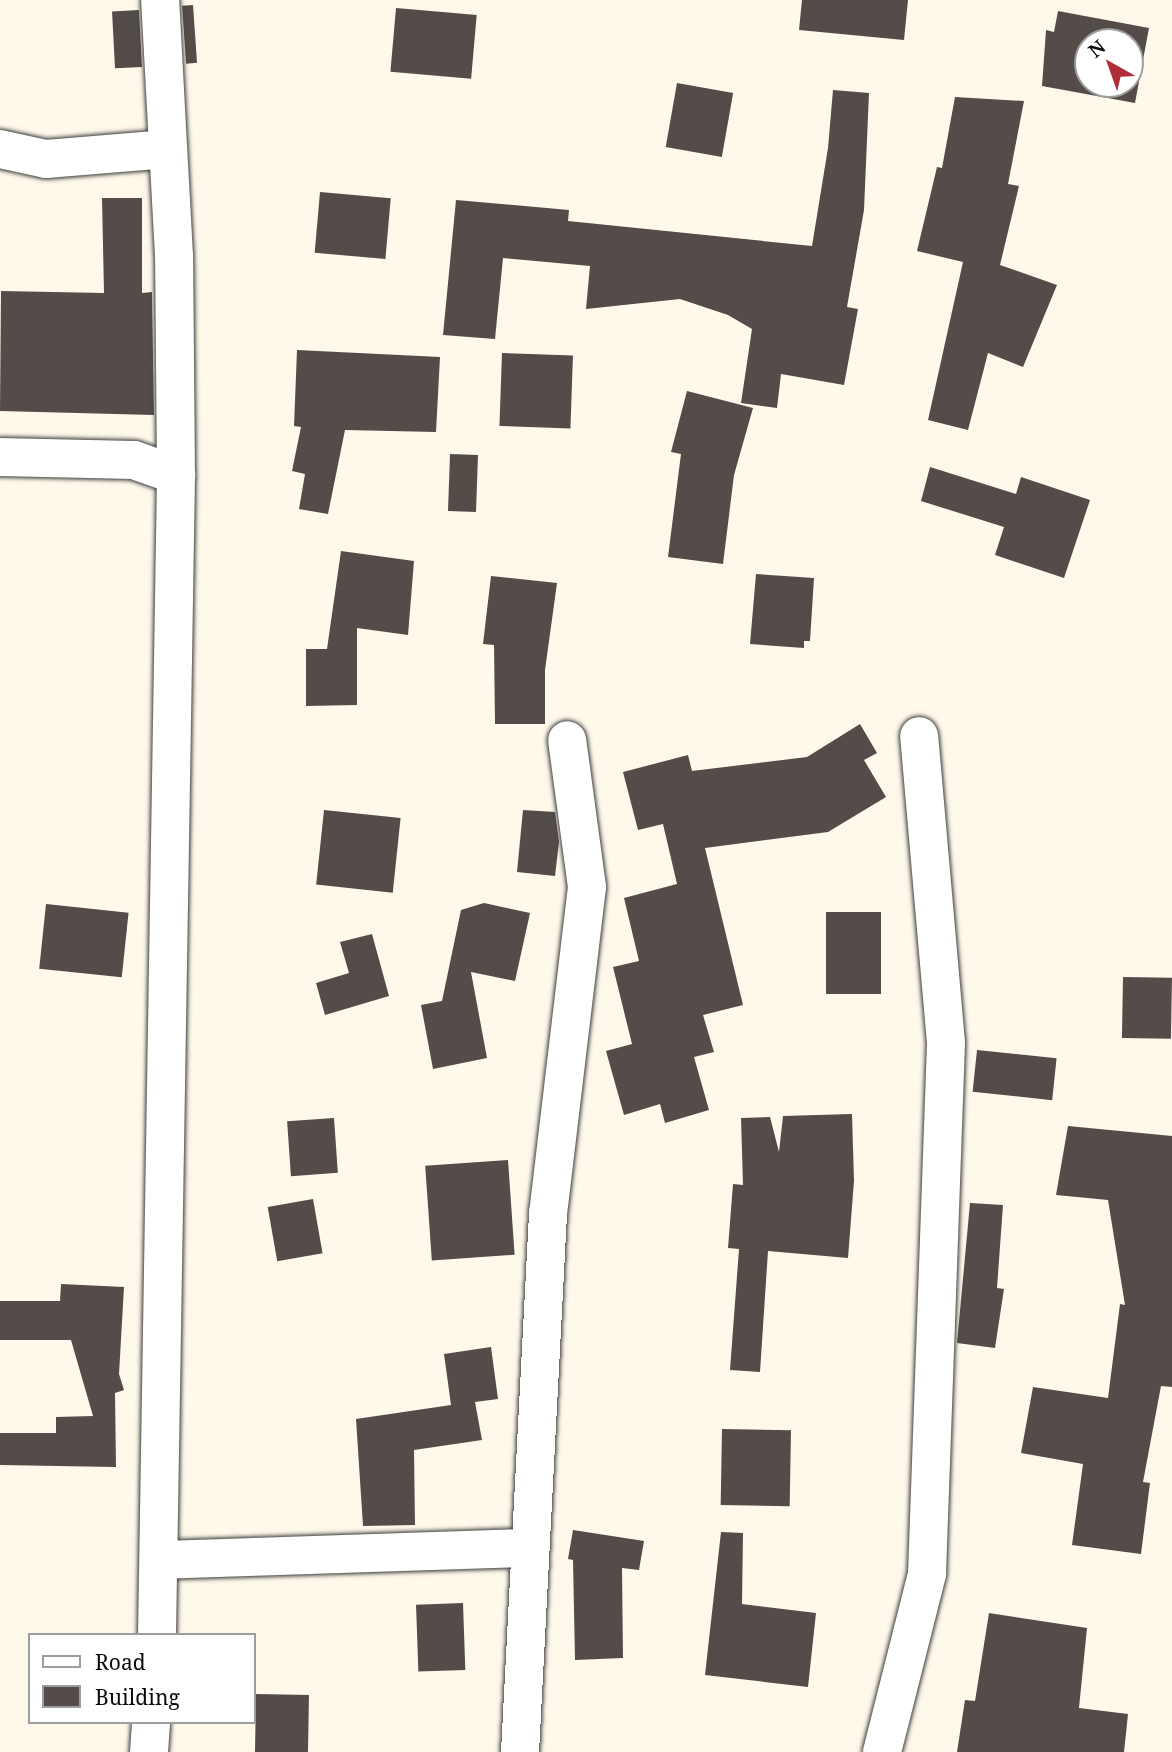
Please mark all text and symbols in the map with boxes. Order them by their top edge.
north arrow [1074,28,1144,98]
text: N [1083,34,1111,63]
legend [28,1633,256,1724]
text: Road [95,1648,146,1676]
text: Building [95,1683,180,1711]

